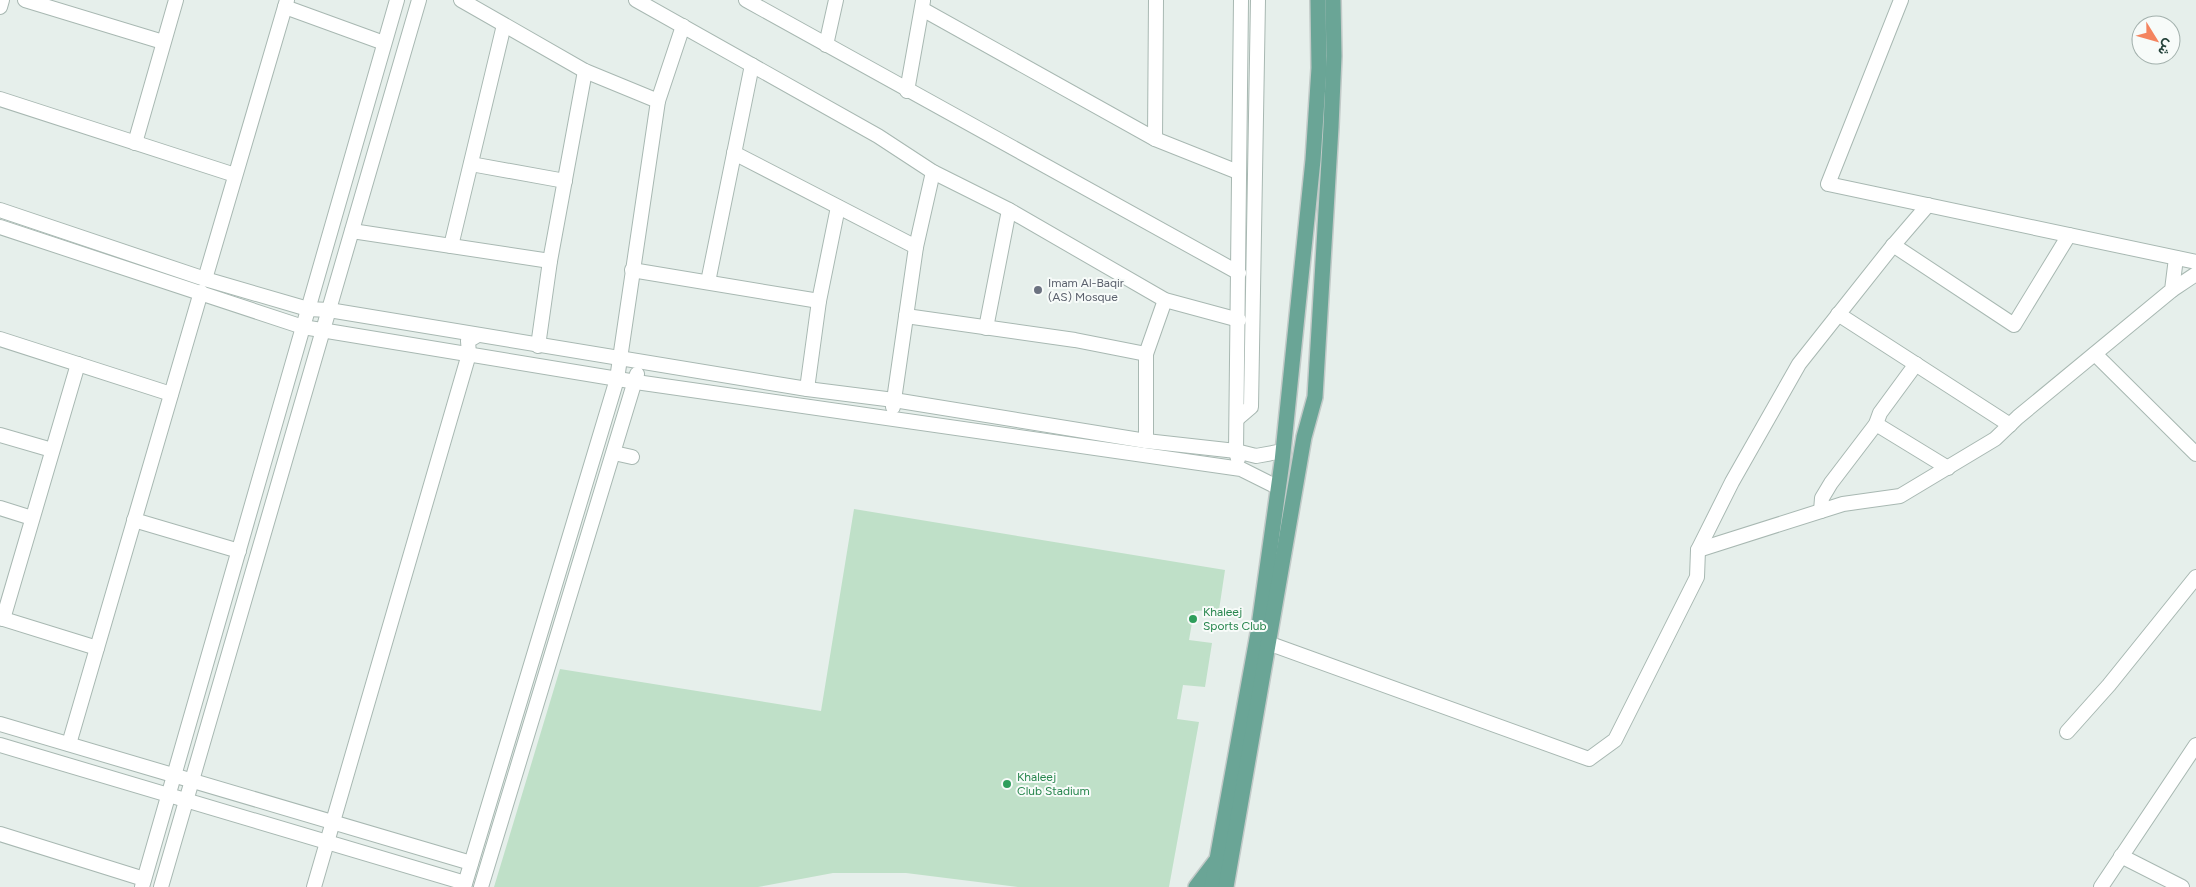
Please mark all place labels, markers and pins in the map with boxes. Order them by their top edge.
place label: Imam Al-Baqir (AS) Mosque [1048,276,1124,304]
marker: Imam Al-Baqir (AS) Mosque [1032,284,1044,296]
place label: Khaleej Sports Club [1203,605,1267,633]
marker: Khaleej Sports Club [1187,613,1199,625]
place label: Khaleej Club Stadium [1017,770,1090,798]
marker: Khaleej Club Stadium [1001,778,1013,790]

